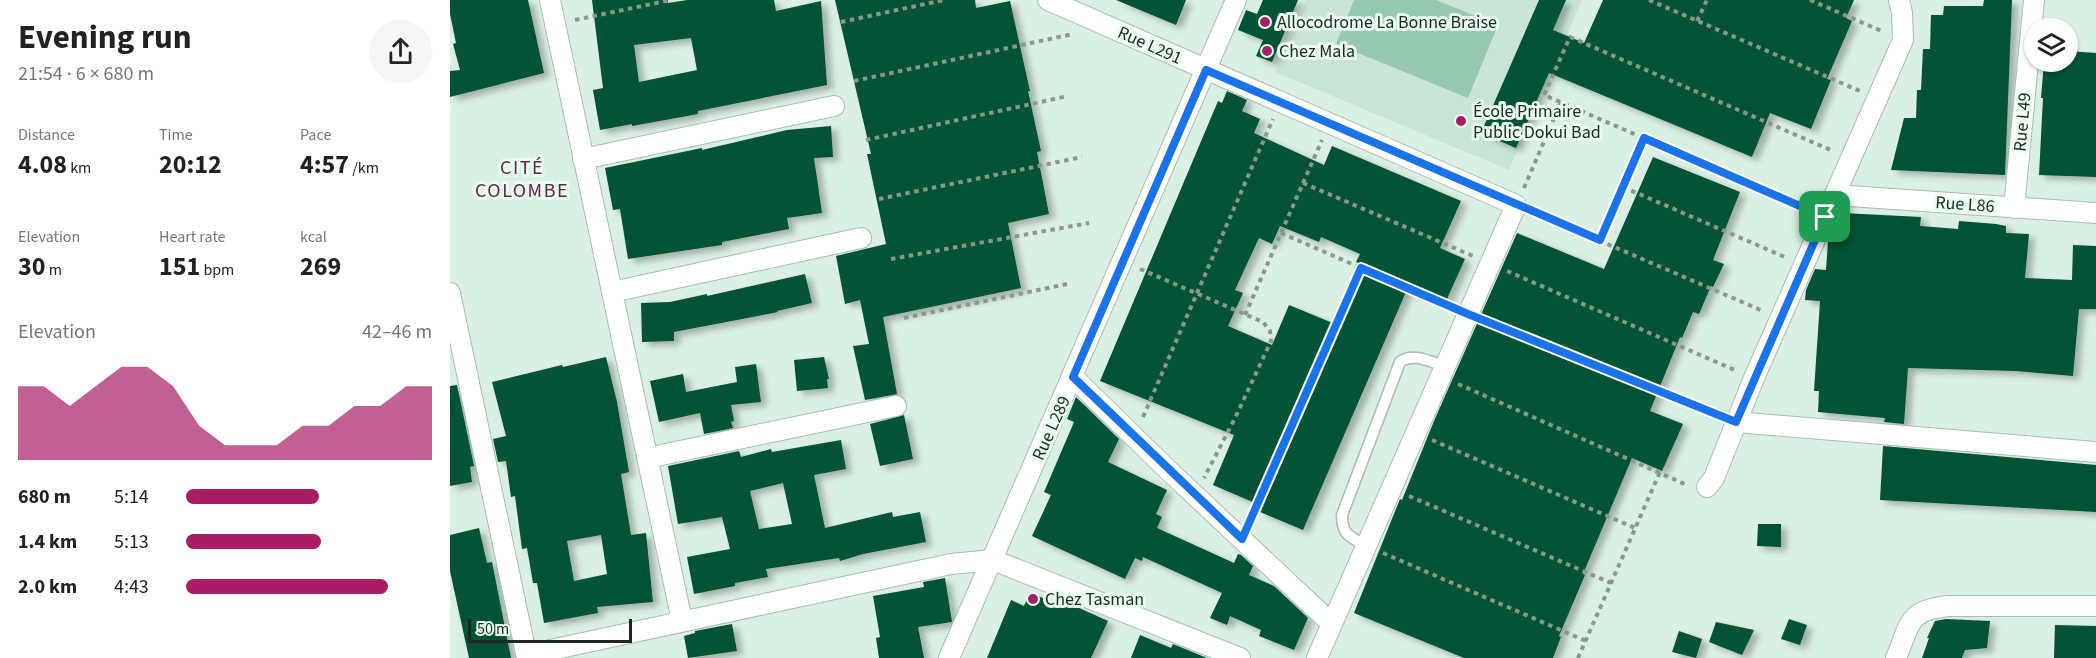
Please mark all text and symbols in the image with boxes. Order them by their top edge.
place label: Allocodrome La Bonne Braise [1277,10,1497,35]
text: Evening run [18,14,192,61]
marker: Allocodrome La Bonne Braise [1258,15,1272,29]
map controls [2024,18,2078,72]
button: layers [2024,18,2078,72]
button: share [369,20,432,83]
street label: Rue L291 [1114,20,1186,71]
place label: Chez Mala [1279,39,1355,64]
marker: Chez Mala [1260,44,1274,58]
text: 21:54 · 6 × 680 m [18,60,154,88]
street label: Rue L49 [2007,91,2038,153]
place label: École Primaire Public Dokui Bad [1473,99,1601,145]
marker: École Primaire Public Dokui Bad [1454,114,1468,128]
text: Distance [18,124,75,146]
text: Time [159,124,193,146]
text: Pace [300,124,331,146]
text: 4.08 [18,146,67,183]
text: 20:12 [159,146,222,183]
text: 4:57 [300,146,349,183]
district label: CITÉ COLOMBE [475,154,569,205]
text: km [67,157,91,179]
text: /km [349,157,379,179]
street label: Rue L86 [1935,190,1995,219]
pin [1799,191,1850,242]
icon: arrive [1808,200,1841,233]
text: Elevation [18,226,80,248]
text: Heart rate [159,226,226,248]
text: kcal [300,226,327,248]
text: 30 [18,248,45,285]
text: 151 [159,248,200,285]
text: 269 [300,248,341,285]
text: m [45,259,62,281]
text: bpm [200,259,234,281]
text: Elevation [18,318,96,346]
text: 42–46 m [362,318,432,346]
street label: Rue L289 [1026,392,1077,464]
text: 680 m [18,483,71,511]
text: 5:14 [114,483,149,511]
text: 1.4 km [18,528,77,556]
text: 5:13 [114,528,149,556]
text: 2.0 km [18,573,77,601]
text: 4:43 [114,573,149,601]
place label: Chez Tasman [1045,587,1144,612]
marker: Chez Tasman [1026,592,1040,606]
scale bar [468,616,632,644]
text: 50 m [477,618,509,640]

